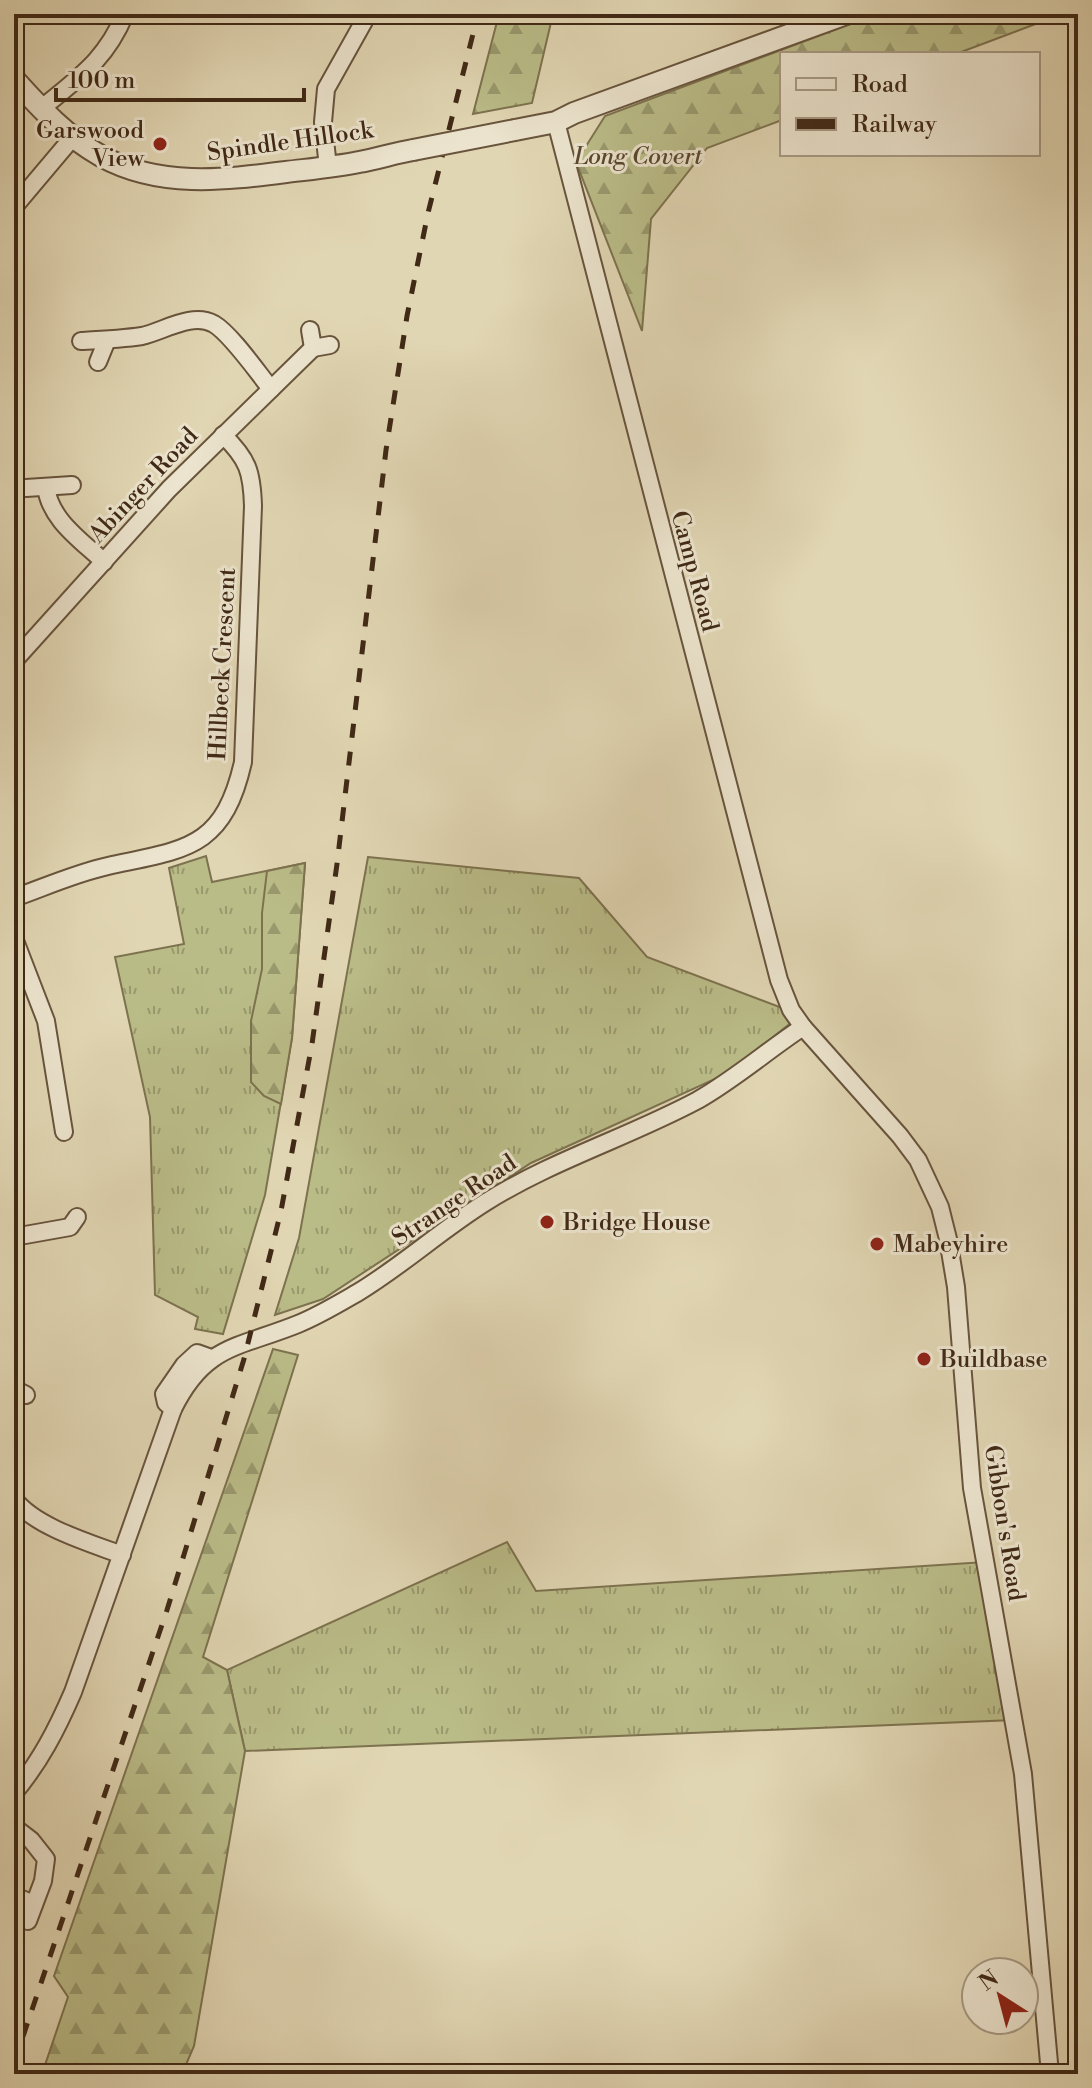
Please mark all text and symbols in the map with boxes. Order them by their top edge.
scale bar [56,52,304,102]
legend [780,52,1040,156]
text: 100 m [68,66,135,96]
text: Road [852,70,908,100]
text: Railway [852,110,937,140]
street label: Spindle Hillock [205,115,376,168]
place label: Garswood View [36,116,146,174]
marker: Garswood View [151,135,169,153]
park label: Long Covert [573,142,703,172]
street label: Abinger Road [82,421,205,550]
street label: Camp Road [663,507,725,635]
street label: Hillbeck Crescent [203,566,243,761]
street label: Strange Road [387,1148,523,1253]
place label: Bridge House [562,1208,711,1238]
marker: Bridge House [538,1213,556,1231]
place label: Mabeyhire [893,1230,1008,1260]
marker: Mabeyhire [868,1235,886,1253]
place label: Buildbase [939,1345,1048,1375]
marker: Buildbase [915,1350,933,1368]
street label: Gibbon's Road [977,1443,1031,1604]
north arrow [960,1956,1040,2036]
text: N [974,1965,1005,1997]

